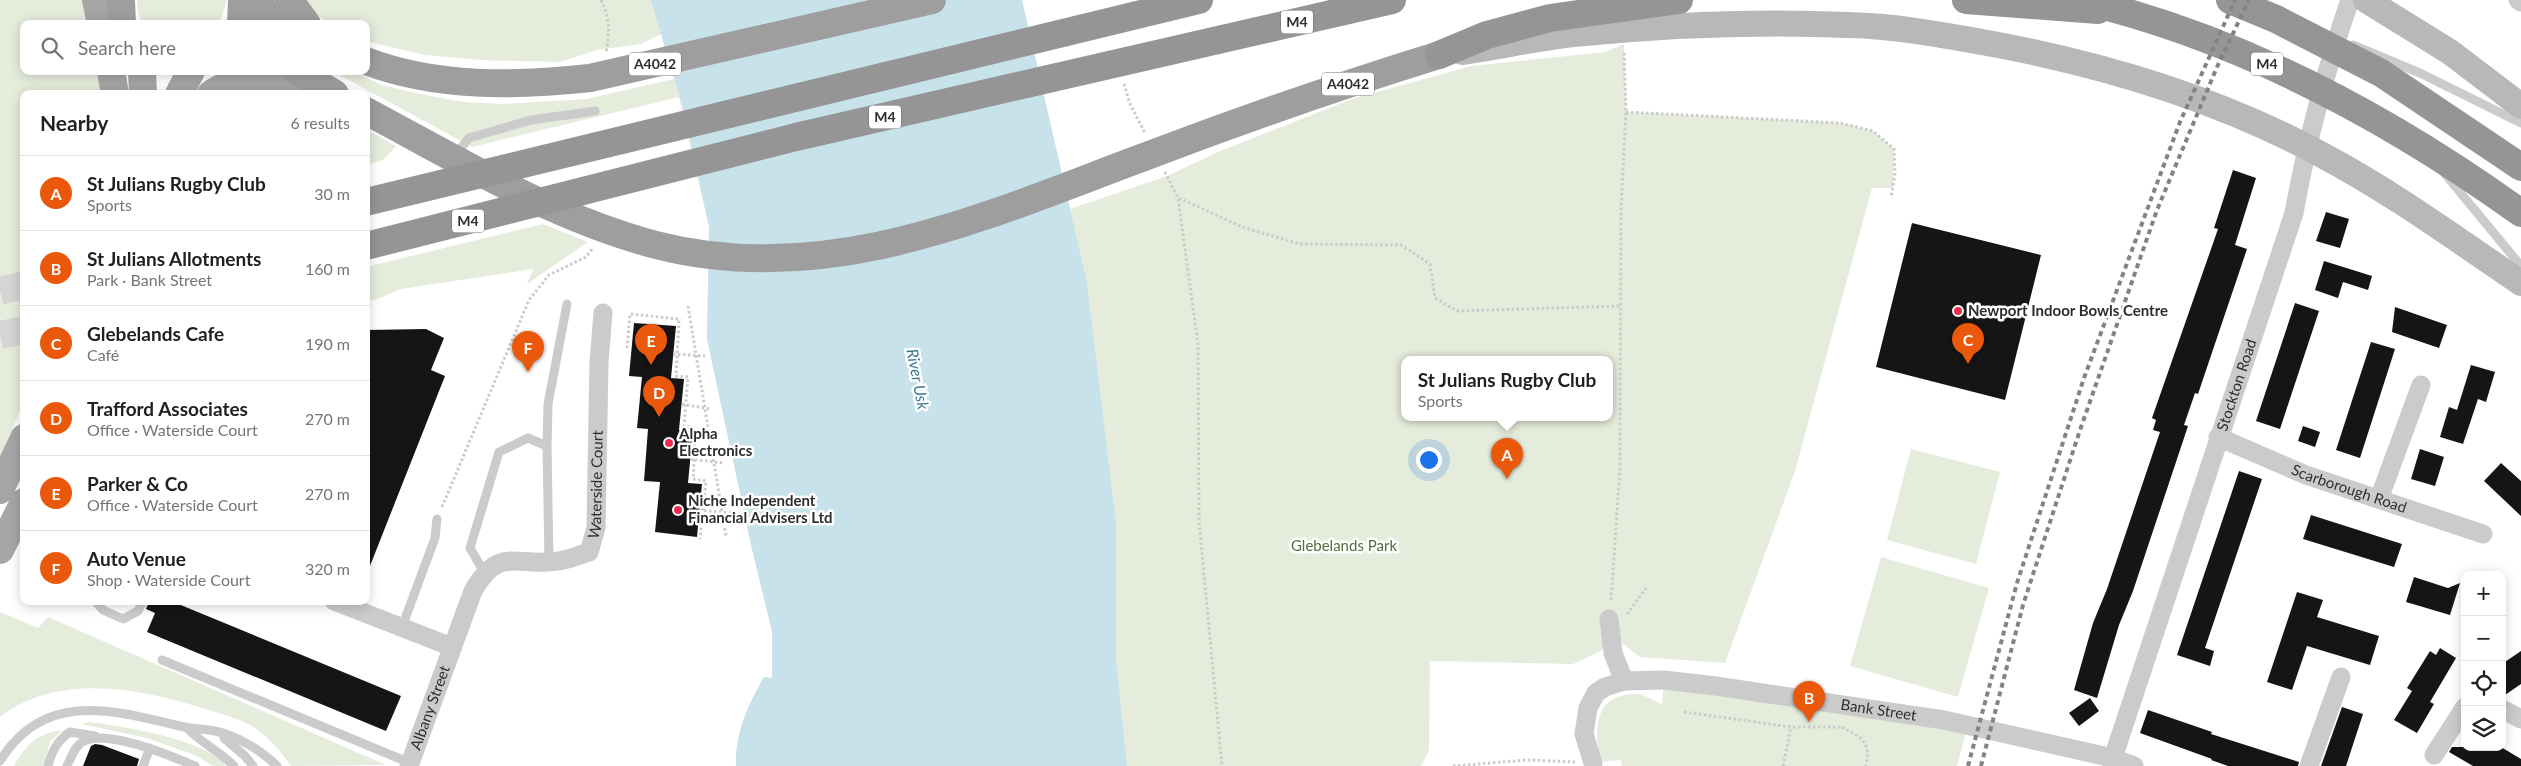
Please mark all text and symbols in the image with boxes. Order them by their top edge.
road number: M4 [1281,11,1313,34]
search box [20,20,370,75]
icon: search [38,34,66,62]
text: Search here [78,36,176,59]
road number: A4042 [629,52,681,76]
road number: M4 [2251,52,2283,76]
road number: A4042 [1322,72,1374,96]
road number: M4 [869,105,901,128]
text: Nearby [40,110,108,135]
text: 6 results [290,113,350,132]
text: St Julians Rugby Club [87,172,266,195]
text: A [50,184,62,203]
text: 30 m [314,184,350,203]
text: Sports [87,195,132,214]
road number: M4 [452,210,484,232]
text: St Julians Allotments [87,247,261,270]
text: B [51,259,61,278]
text: 160 m [305,259,350,278]
text: Park · Bank Street [87,270,212,289]
place label: Newport Indoor Bowls Centre [1968,301,2168,319]
marker: Newport Indoor Bowls Centre [1952,305,1964,317]
text: Glebelands Cafe [87,322,224,345]
pin: C [1952,323,1984,364]
pin: E [635,324,667,365]
pin: F [512,331,544,372]
text: C [51,334,61,353]
text: 190 m [305,334,350,353]
street label: Stockton Road [2212,336,2260,433]
text: Café [87,345,119,364]
water label: River Usk [903,347,934,411]
popup [1401,356,1613,421]
text: St Julians Rugby Club [1418,368,1596,391]
pin: D [643,376,675,417]
text: Sports [1418,391,1463,410]
text: Trafford Associates [87,397,248,420]
text: D [50,409,62,428]
text: 270 m [305,409,350,428]
text: Office · Waterside Court [87,420,258,439]
place label: Alpha Electronics [678,424,753,459]
street label: Waterside Court [583,430,606,541]
marker: Alpha Electronics [663,437,675,449]
pin: A [1491,438,1523,479]
your location [1416,447,1442,473]
street label: Scarborough Road [2289,460,2409,516]
text: Parker & Co [87,472,188,495]
text: E [51,484,61,503]
text: 270 m [305,484,350,503]
place label: Niche Independent Financial Advisers Ltd [688,491,832,526]
text: Office · Waterside Court [87,495,258,514]
marker: Niche Independent Financial Advisers Ltd [672,504,684,516]
park label: Glebelands Park [1291,536,1397,554]
text: Auto Venue [87,547,186,570]
text: F [51,559,61,578]
text: 320 m [305,559,350,578]
text: Shop · Waterside Court [87,570,250,589]
map controls [2461,571,2506,751]
button: + [2461,571,2506,616]
button: − [2461,616,2506,661]
button: locate [2461,661,2506,706]
street label: Albany Street [406,662,453,752]
pin: B [1793,681,1825,722]
street label: Bank Street [1840,695,1918,724]
button: layers [2461,706,2506,751]

